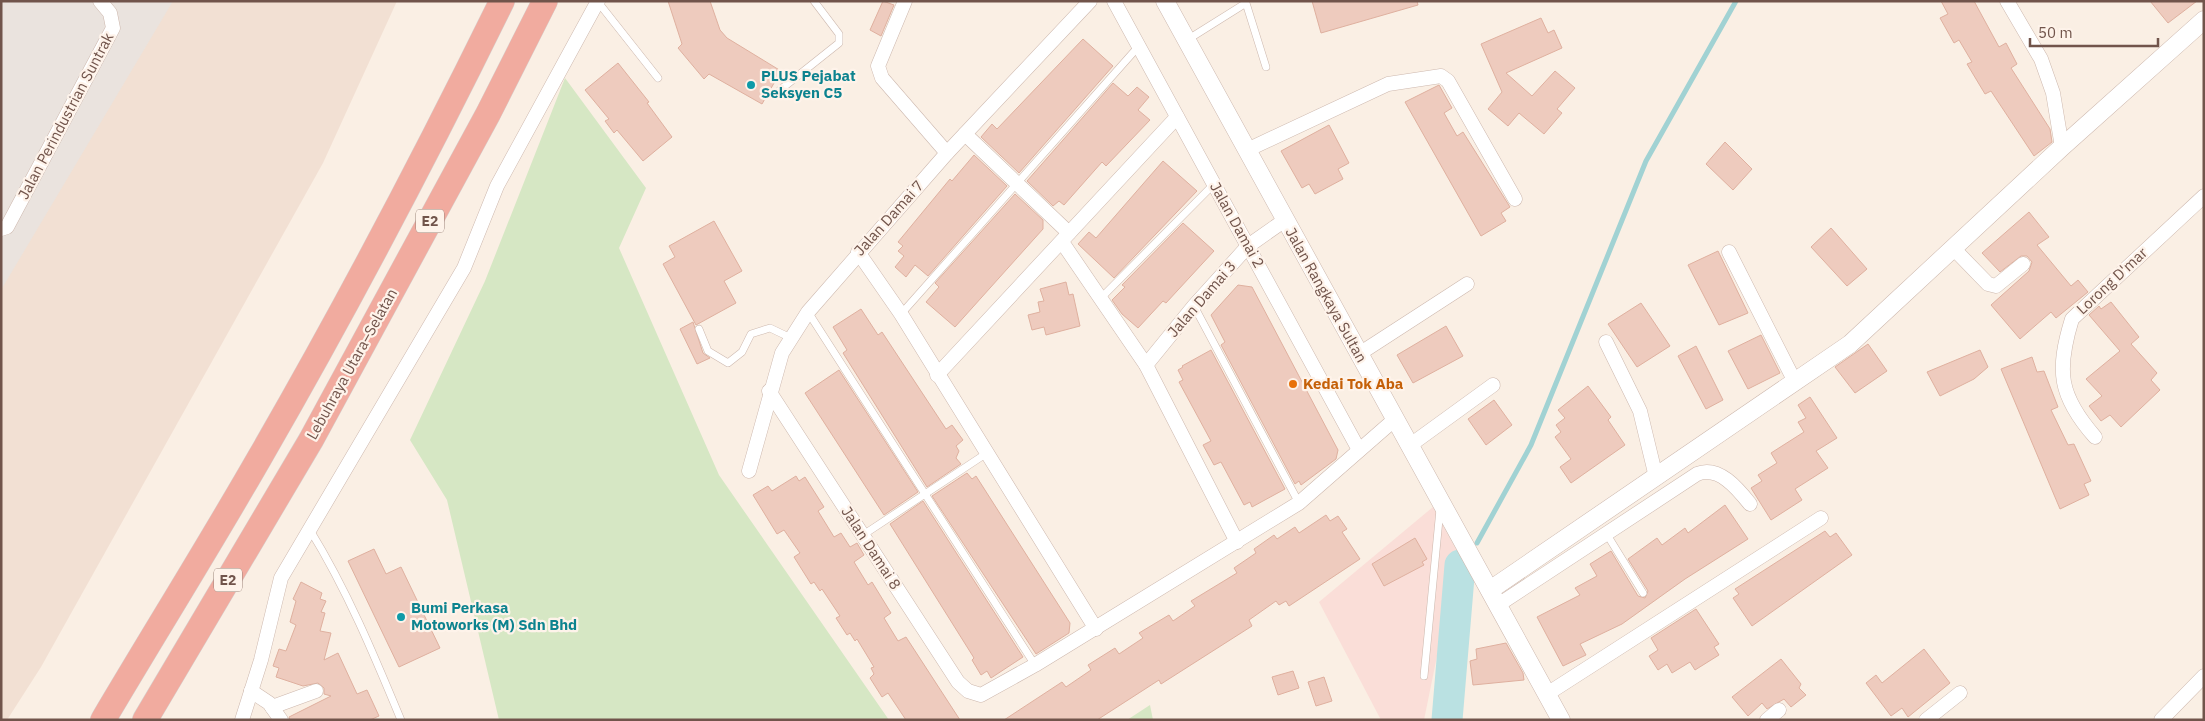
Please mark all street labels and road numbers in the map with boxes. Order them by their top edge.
street label: Jalan Perindustrian Suntrak [14,29,118,202]
street label: Jalan Damai 7 [850,176,928,259]
street label: Jalan Damai 2 [1206,178,1269,271]
road number: E2 [416,210,444,232]
street label: Jalan Rangkaya Sultan [1281,224,1371,366]
street label: Lorong D'mar [2072,243,2151,318]
street label: Jalan Damai 3 [1163,256,1240,341]
street label: Lebuhraya Utara–Selatan [302,285,401,443]
street label: Jalan Damai 8 [838,503,905,593]
road number: E2 [214,568,242,592]

